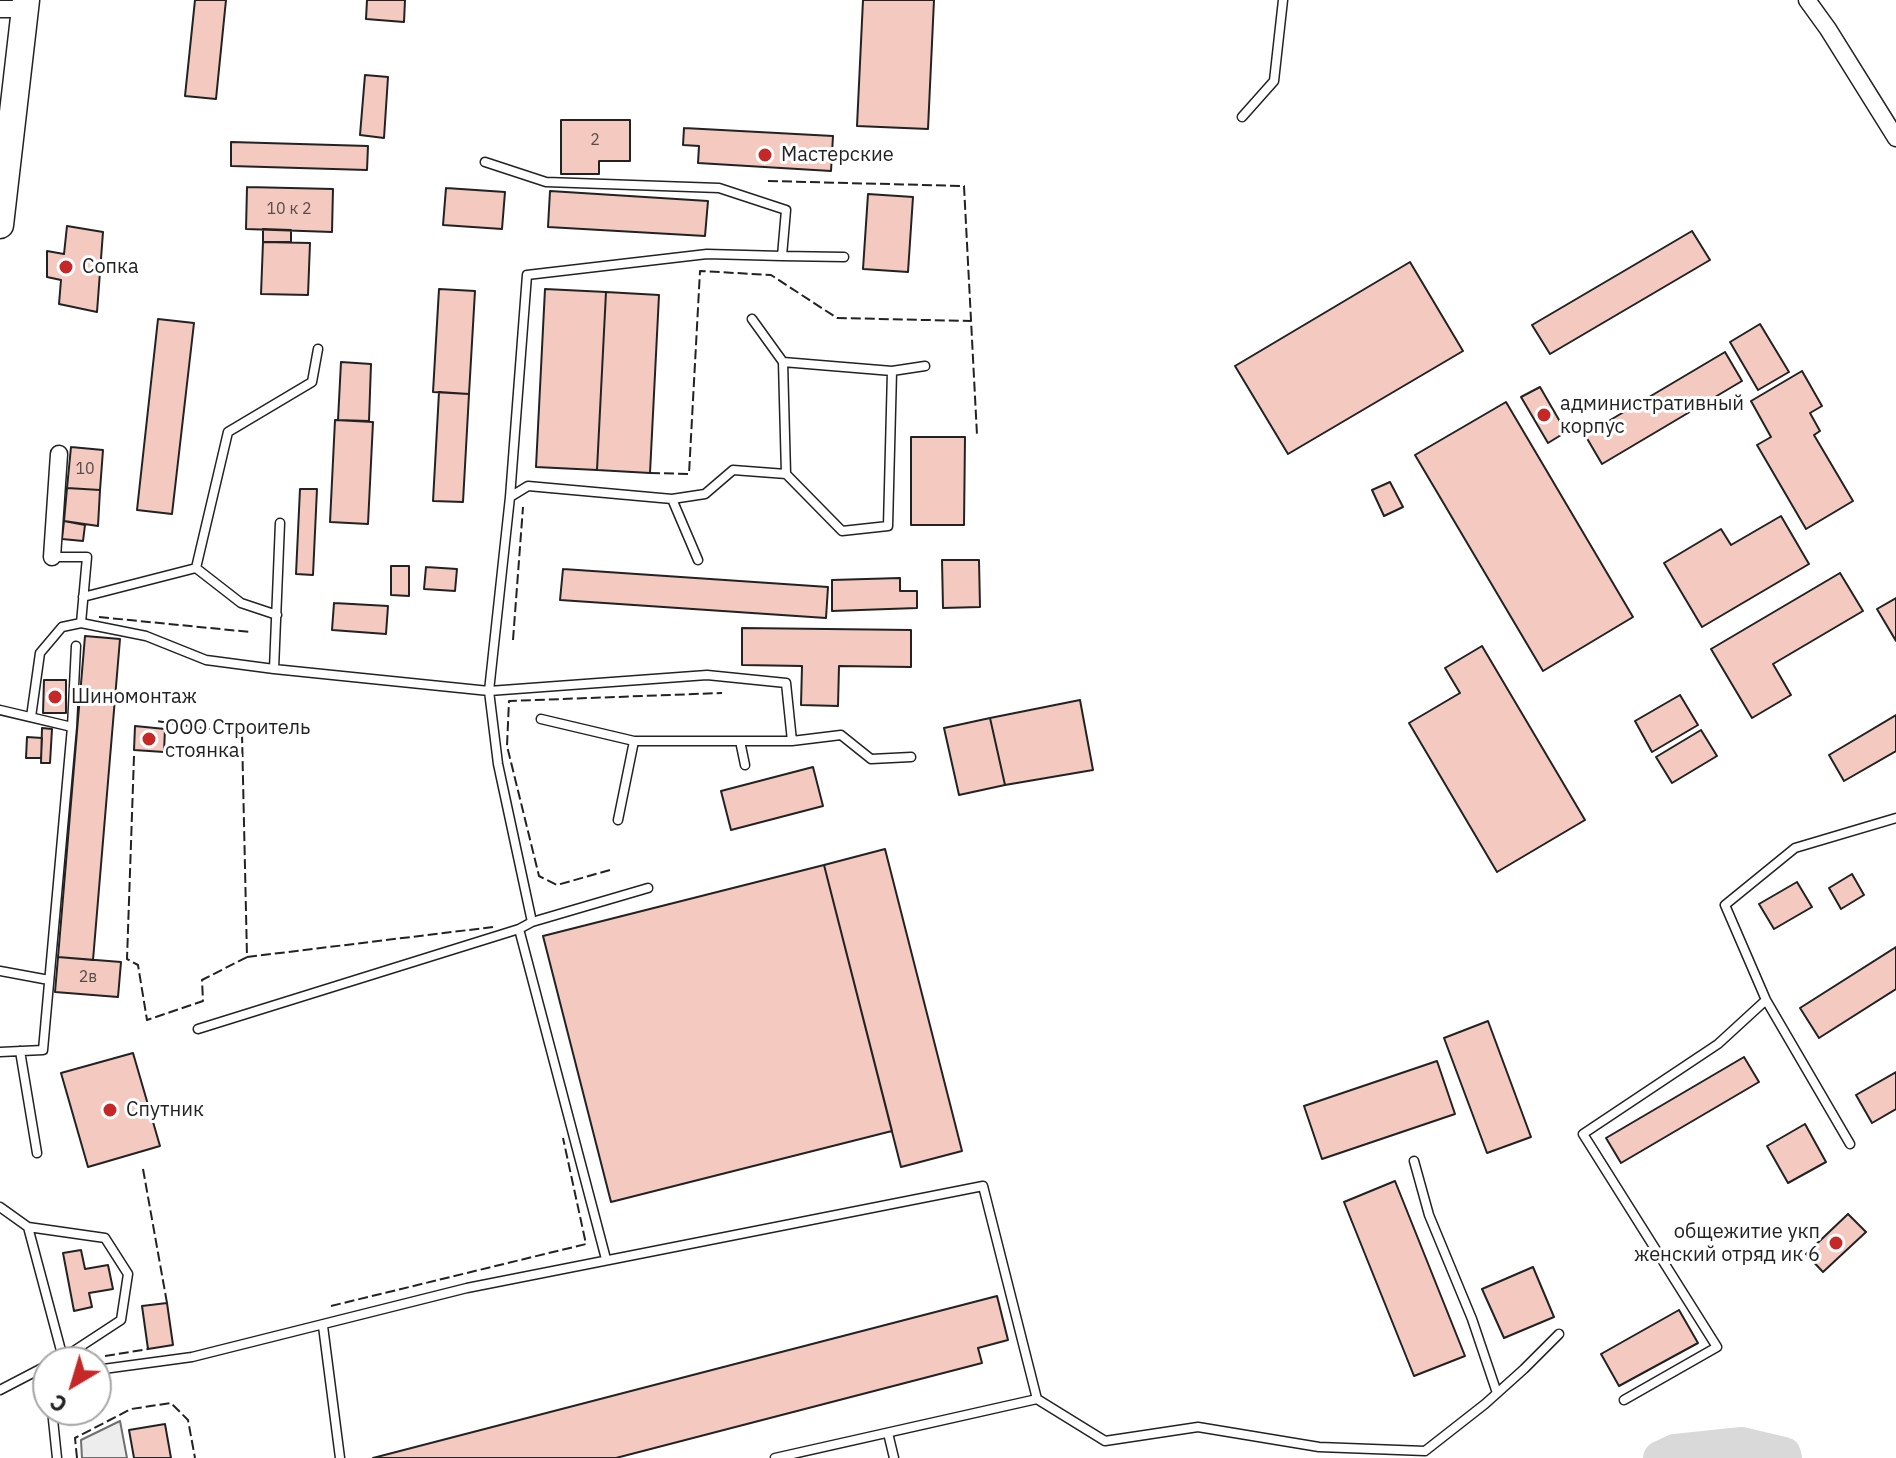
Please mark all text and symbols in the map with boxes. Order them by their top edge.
house number: 2 [590,130,600,150]
place label: Мастерские [781,143,894,167]
marker: Мастерские [756,146,774,164]
house number: 10 к 2 [266,199,312,219]
place label: Сопка [82,255,139,279]
marker: Сопка [57,258,75,276]
place label: административный корпус [1560,392,1744,439]
marker: административный корпус [1535,406,1553,424]
house number: 10 [75,459,95,479]
place label: Шиномонтаж [71,685,197,709]
marker: Шиномонтаж [46,688,64,706]
place label: ООО Строитель стоянка [165,716,310,763]
marker: ООО Строитель стоянка [140,730,158,748]
house number: 2в [79,967,97,987]
place label: Спутник [126,1098,204,1122]
marker: Спутник [101,1101,119,1119]
place label: общежитие укп женский отряд ик 6 [1634,1220,1820,1267]
marker: общежитие укп женский отряд ик 6 [1827,1234,1845,1252]
north arrow [32,1346,112,1426]
text: С [44,1388,73,1420]

